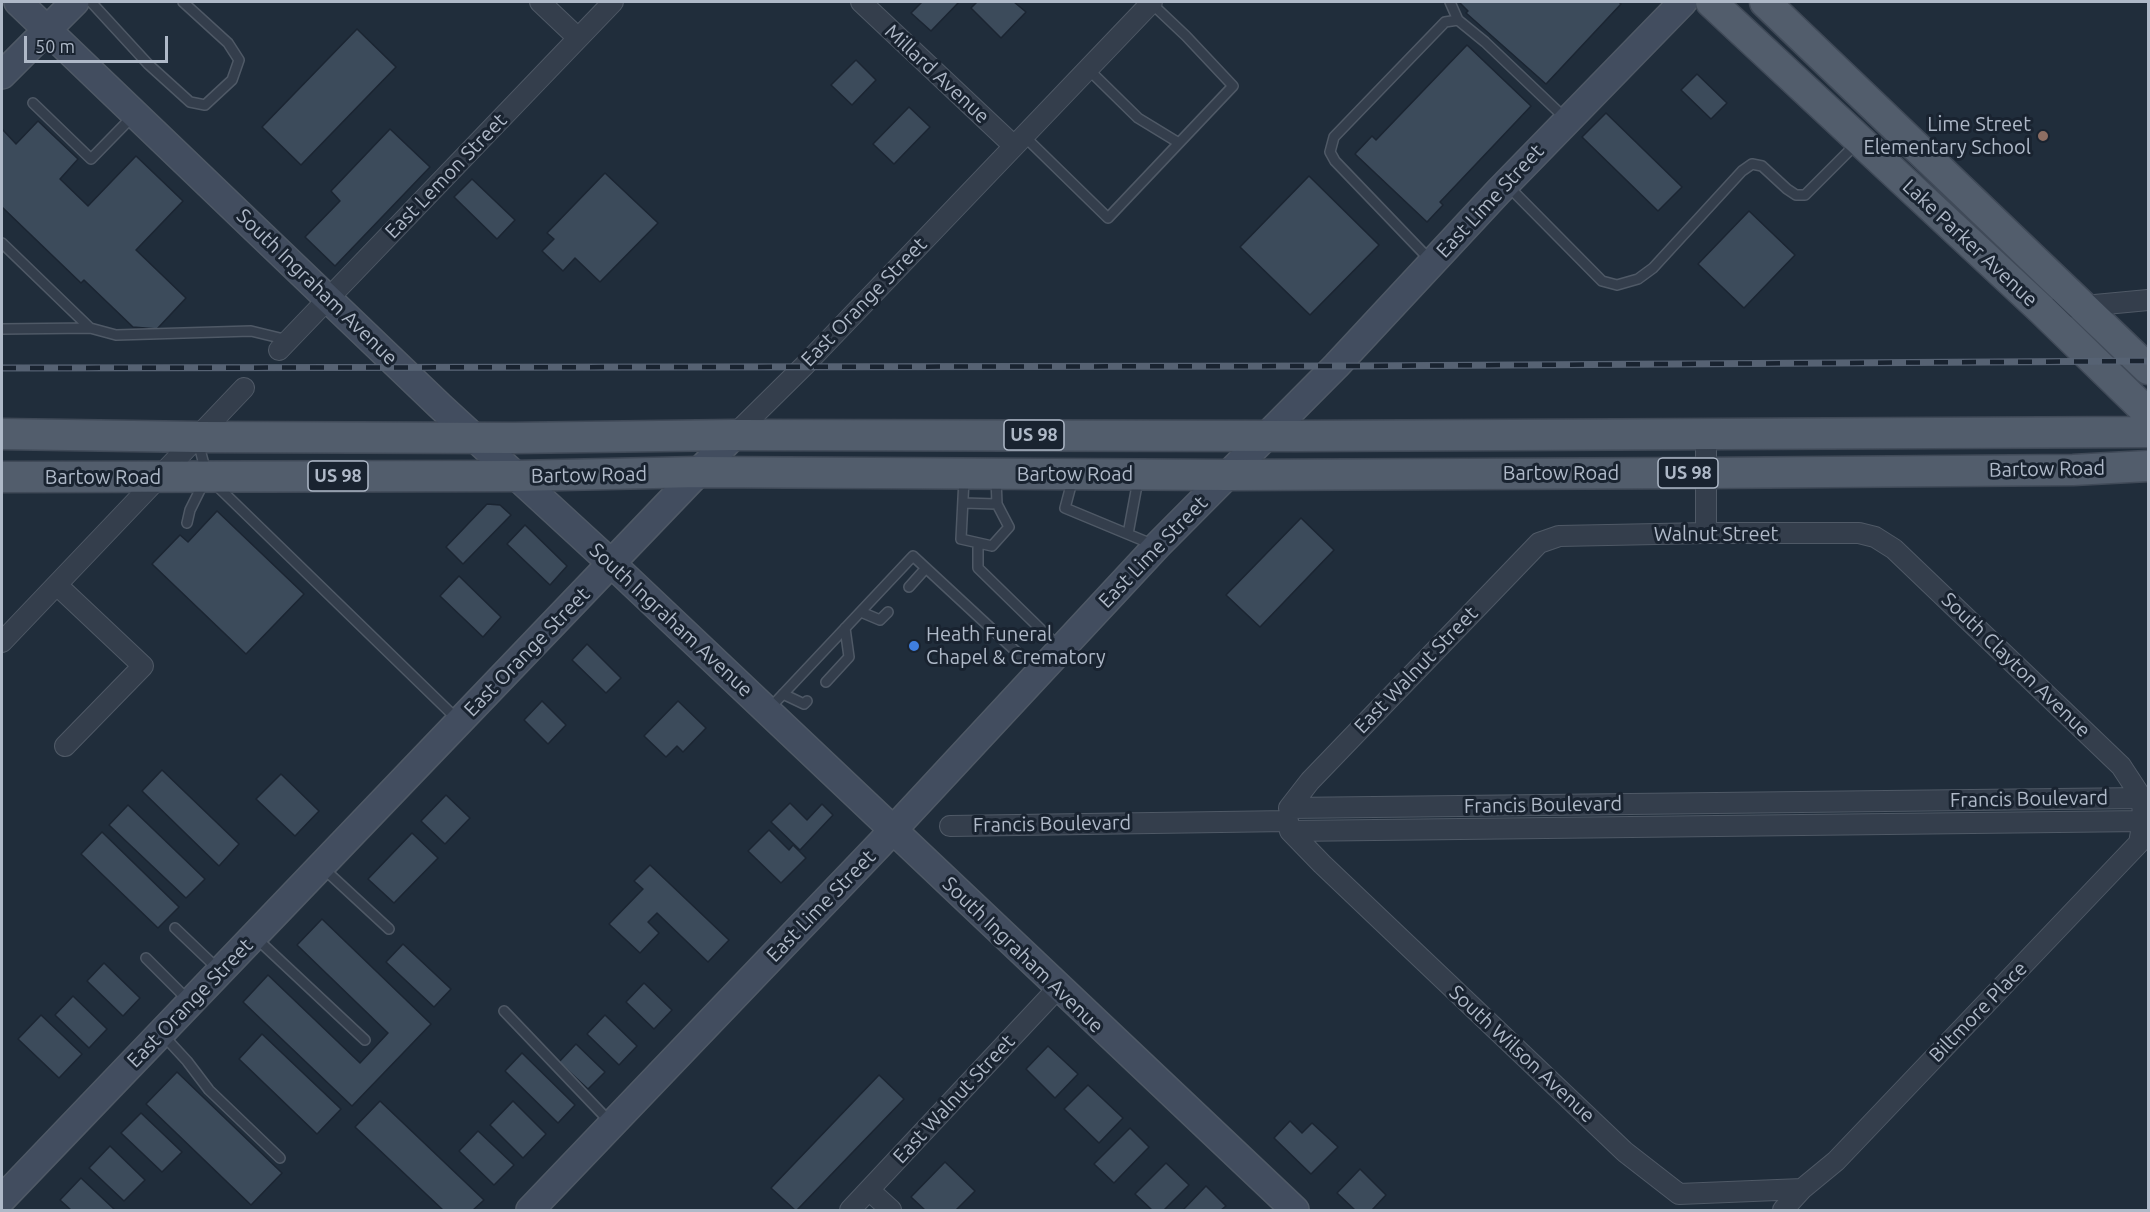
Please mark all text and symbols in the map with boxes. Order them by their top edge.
street label: Millard Avenue [880,19,994,129]
scale bar [27,24,171,62]
text: 50 m [35,36,75,56]
street label: East Lemon Street [380,108,512,244]
place label: Lime Street Elementary School [1864,112,2031,159]
marker: Lime Street Elementary School [2036,129,2050,143]
street label: East Lime Street [1431,139,1549,263]
street label: Lake Parker Avenue [1898,174,2042,312]
street label: South Ingraham Avenue [232,204,402,370]
street label: East Orange Street [796,232,932,372]
road number: US 98 [1004,420,1064,450]
street label: Bartow Road [1989,456,2105,482]
road number: US 98 [1658,458,1718,488]
road number: US 98 [308,461,368,491]
street label: Bartow Road [1503,461,1619,485]
street label: Bartow Road [531,462,647,488]
street label: Bartow Road [1017,462,1133,486]
street label: Bartow Road [45,465,161,489]
street label: East Lime Street [1094,491,1212,613]
street label: Walnut Street [1654,522,1778,546]
street label: South Ingraham Avenue [584,538,758,702]
street label: East Orange Street [459,582,595,722]
street label: South Clayton Avenue [1937,588,2095,742]
street label: East Walnut Street [1349,601,1483,739]
place label: Heath Funeral Chapel & Crematory [926,622,1106,669]
marker: Heath Funeral Chapel & Crematory [907,639,921,653]
street label: Francis Boulevard [1950,786,2108,812]
street label: Francis Boulevard [1464,792,1622,818]
street label: Francis Boulevard [973,811,1131,837]
street label: East Lime Street [762,845,880,967]
street label: South Ingraham Avenue [938,872,1108,1038]
street label: East Orange Street [122,933,258,1073]
street label: Biltmore Place [1924,957,2032,1067]
street label: South Wilson Avenue [1444,980,1600,1128]
street label: East Walnut Street [888,1030,1020,1168]

